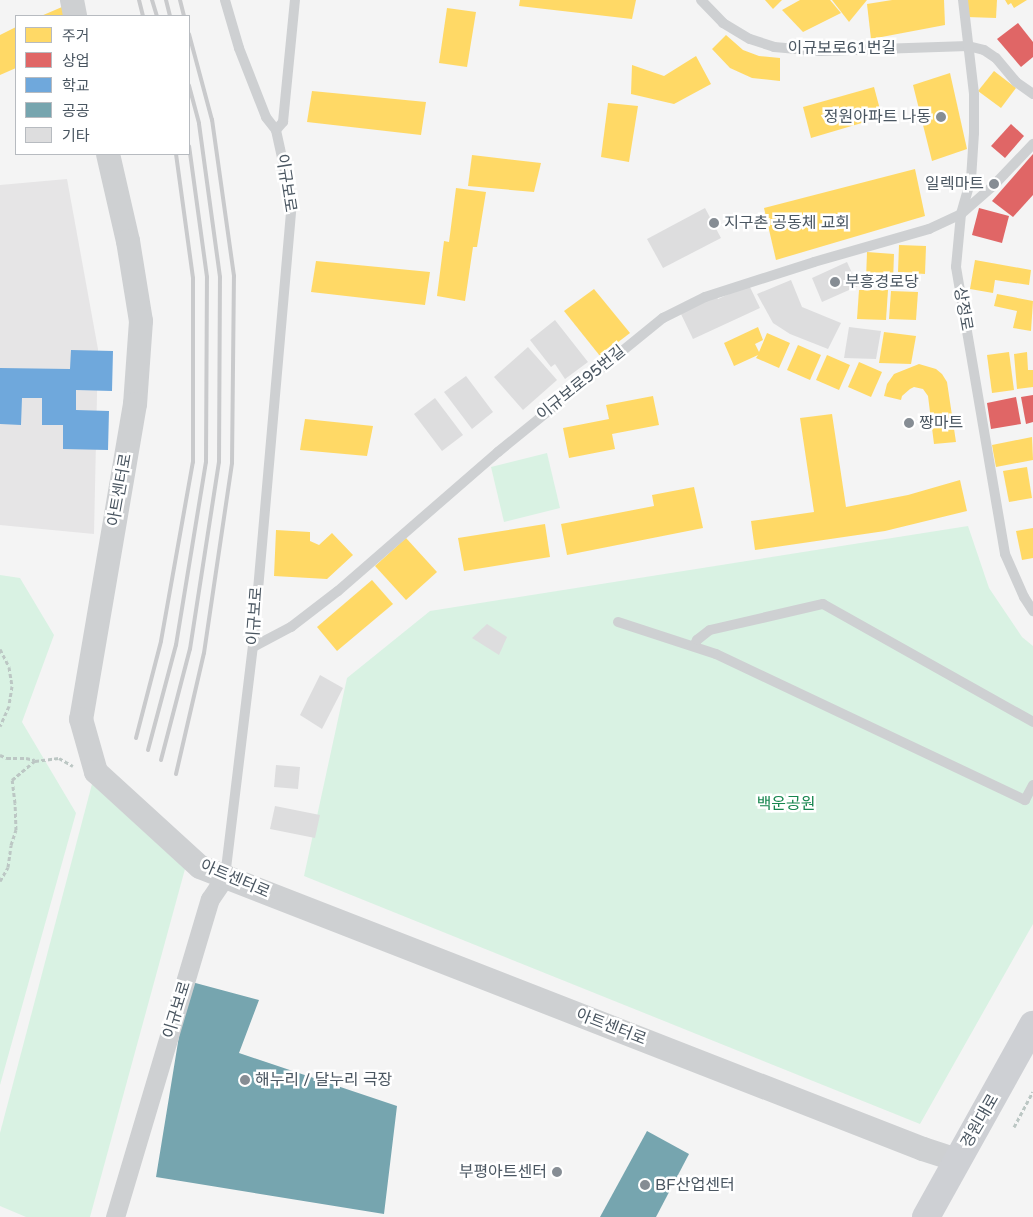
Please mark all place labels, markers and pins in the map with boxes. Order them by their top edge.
place label: 정원아파트 나동 [824,107,931,127]
marker: 정원아파트 나동 [935,111,947,123]
place label: 일렉마트 [925,174,984,194]
marker: 일렉마트 [988,178,1000,190]
place label: 지구촌 공동체 교회 [724,213,850,233]
marker: 지구촌 공동체 교회 [708,217,720,229]
place label: 부흥경로당 [845,272,919,292]
marker: 부흥경로당 [829,276,841,288]
place label: 짱마트 [919,413,963,433]
marker: 짱마트 [903,417,915,429]
place label: 해누리 / 달누리 극장 [255,1070,392,1090]
marker: 해누리 / 달누리 극장 [239,1074,251,1086]
place label: 부평아트센터 [459,1162,547,1182]
marker: 부평아트센터 [551,1166,563,1178]
place label: BF산업센터 [655,1175,735,1195]
marker: BF산업센터 [639,1179,651,1191]

